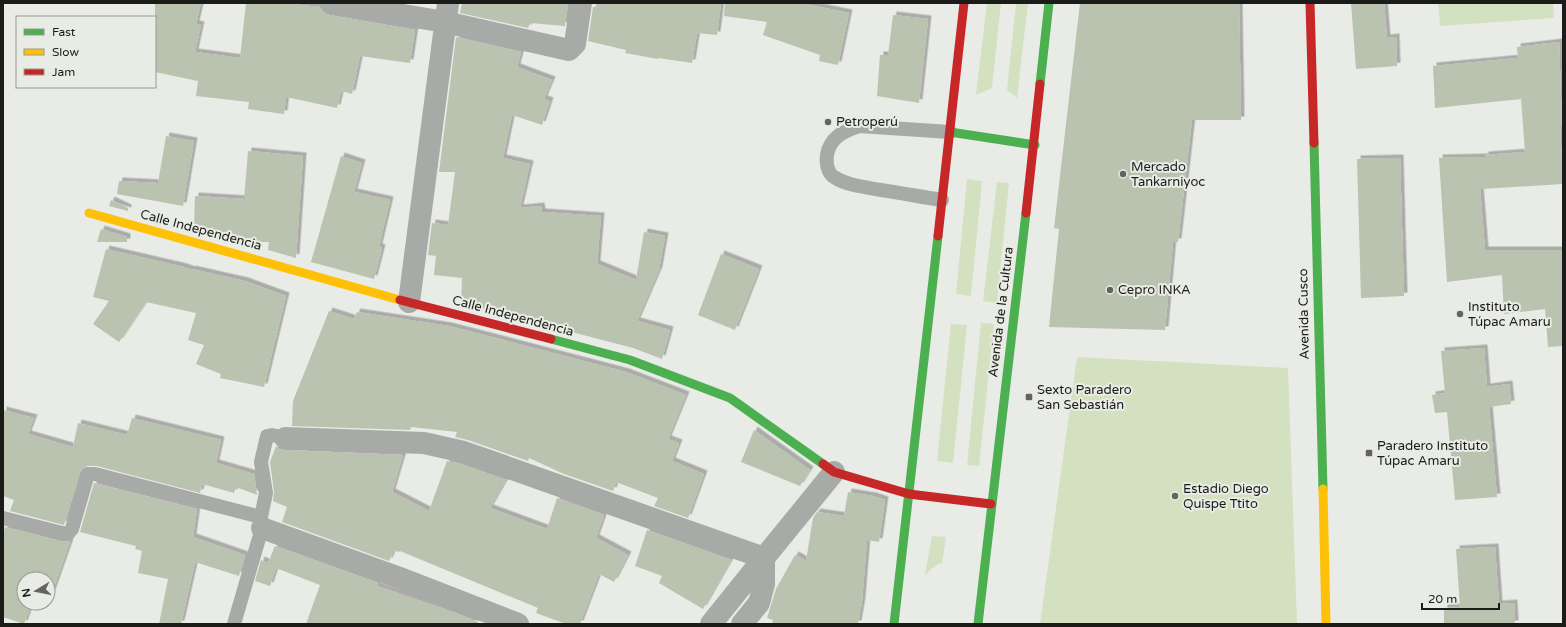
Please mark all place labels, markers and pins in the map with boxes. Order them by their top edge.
place label: Petroperú [836,114,898,130]
marker: Petroperú [823,117,833,127]
place label: Mercado Tankarniyoc [1131,159,1205,190]
marker: Mercado Tankarniyoc [1118,169,1128,179]
place label: Cepro INKA [1118,282,1191,298]
marker: Cepro INKA [1105,285,1115,295]
place label: Instituto Túpac Amaru [1468,299,1551,330]
marker: Instituto Túpac Amaru [1455,309,1465,319]
place label: Sexto Paradero San Sebastián [1037,382,1132,413]
marker: Sexto Paradero San Sebastián [1024,392,1034,402]
place label: Paradero Instituto Túpac Amaru [1377,438,1488,469]
marker: Paradero Instituto Túpac Amaru [1364,448,1374,458]
place label: Estadio Diego Quispe Ttito [1183,481,1269,512]
marker: Estadio Diego Quispe Ttito [1170,491,1180,501]

